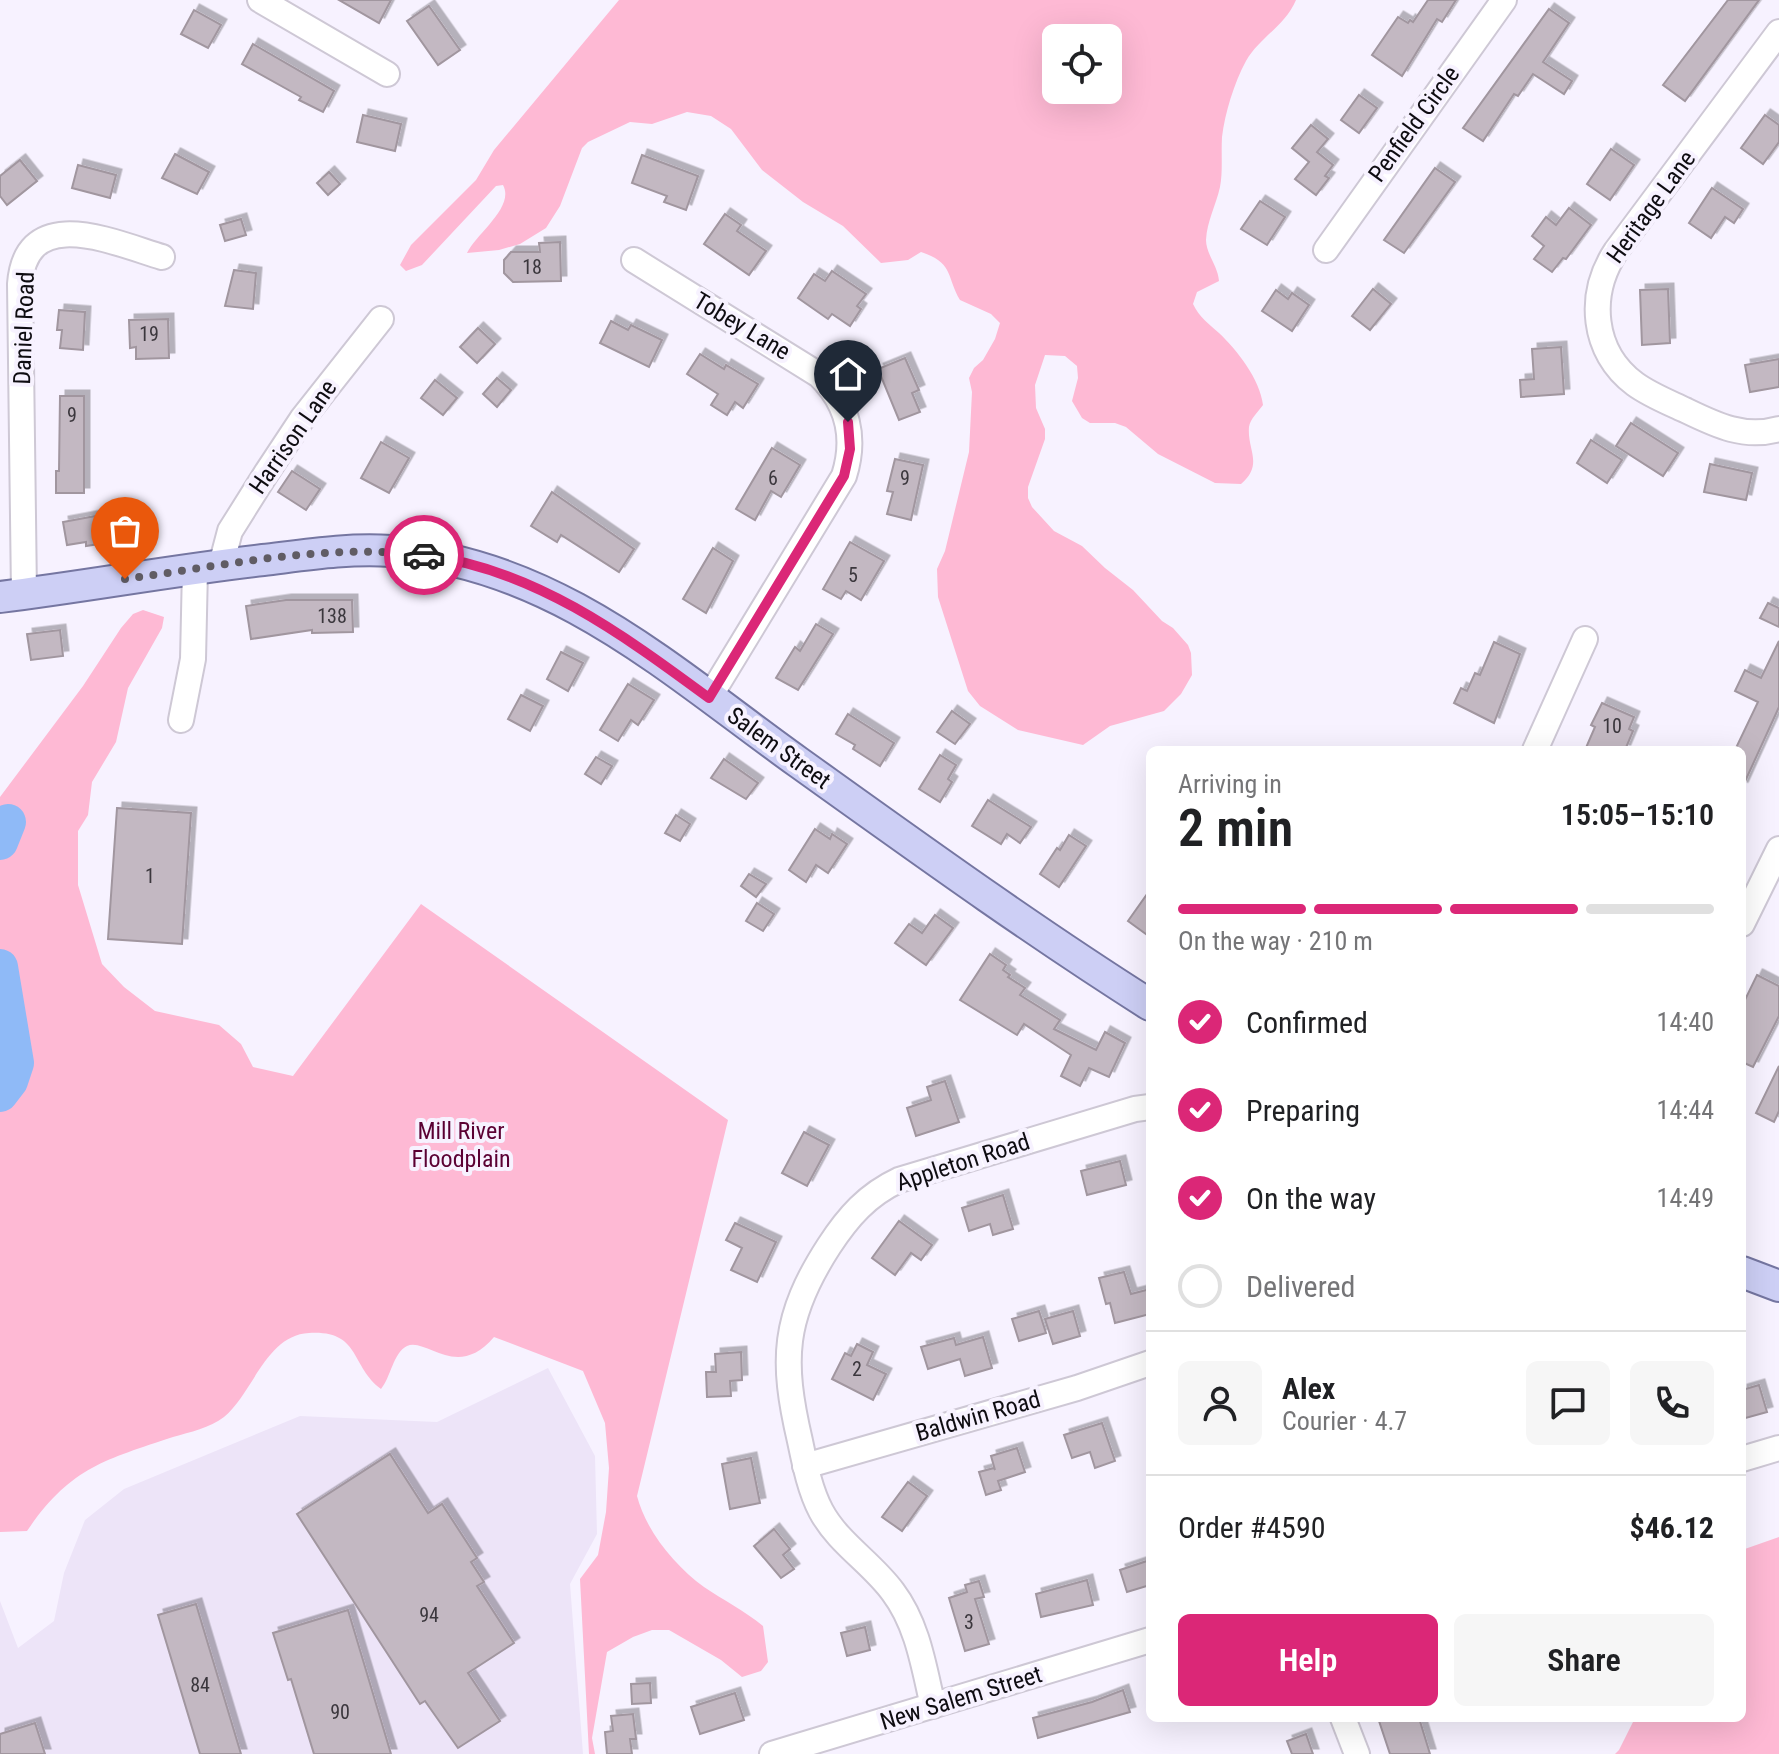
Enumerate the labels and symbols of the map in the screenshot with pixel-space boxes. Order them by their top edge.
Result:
street label: Penfield Circle [1363,61,1465,187]
street label: Heritage Lane [1601,145,1701,269]
house number: 18 [522,255,542,279]
street label: Daniel Road [8,271,40,385]
street label: Tobey Lane [689,286,795,366]
house number: 19 [139,322,159,346]
pin [814,340,882,422]
street label: Harrison Lane [244,375,342,499]
house number: 9 [67,403,77,427]
house number: 6 [768,466,778,490]
house number: 9 [900,466,910,490]
pin [91,497,159,579]
courier [384,515,464,595]
house number: 5 [848,563,858,587]
house number: 138 [317,604,347,628]
street label: Salem Street [722,701,836,795]
house number: 10 [1602,714,1622,738]
house number: 1 [145,864,155,888]
park label: Mill River Floodplain [411,1117,511,1173]
street label: Appleton Road [893,1127,1033,1197]
house number: 2 [852,1357,862,1381]
street label: Baldwin Road [912,1385,1044,1447]
house number: 94 [419,1603,439,1627]
house number: 3 [964,1610,974,1634]
street label: New Salem Street [877,1660,1045,1736]
house number: 84 [190,1673,210,1697]
house number: 90 [330,1700,350,1724]

